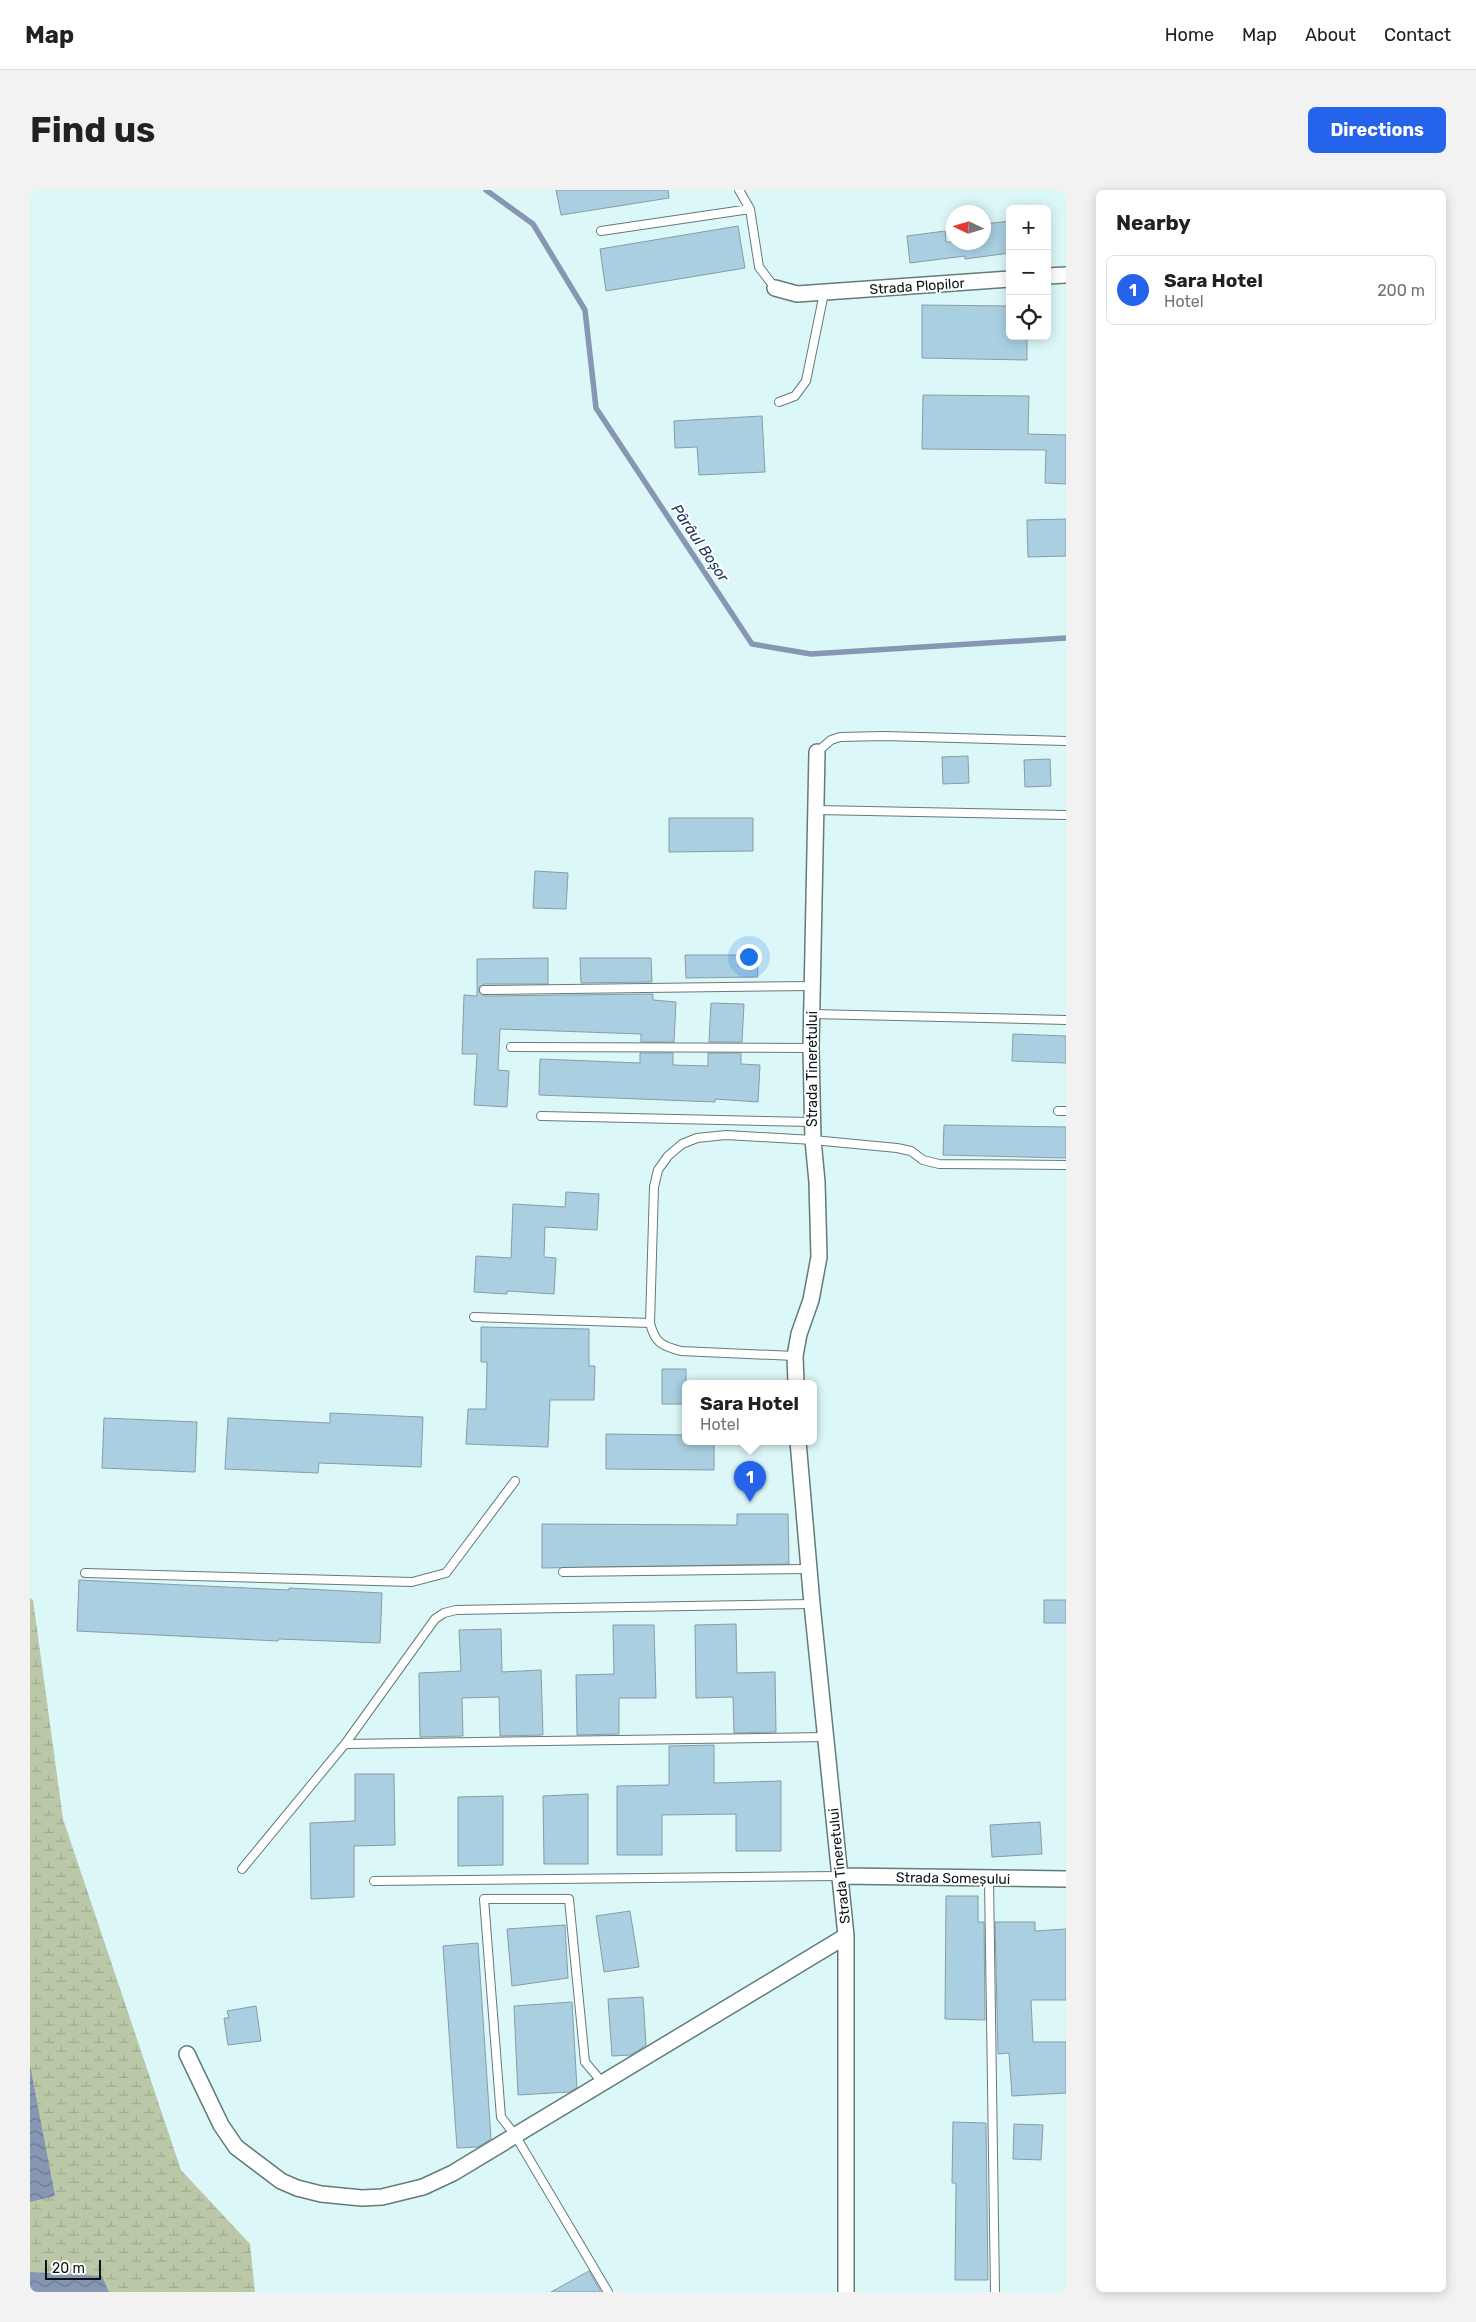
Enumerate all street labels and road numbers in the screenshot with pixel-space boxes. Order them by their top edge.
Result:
street label: Strada Plopilor [869,275,966,298]
street label: Strada Tineretului [804,1011,821,1127]
street label: Strada Tineretului [825,1807,854,1925]
street label: Strada Someșului [896,1869,1010,1888]

